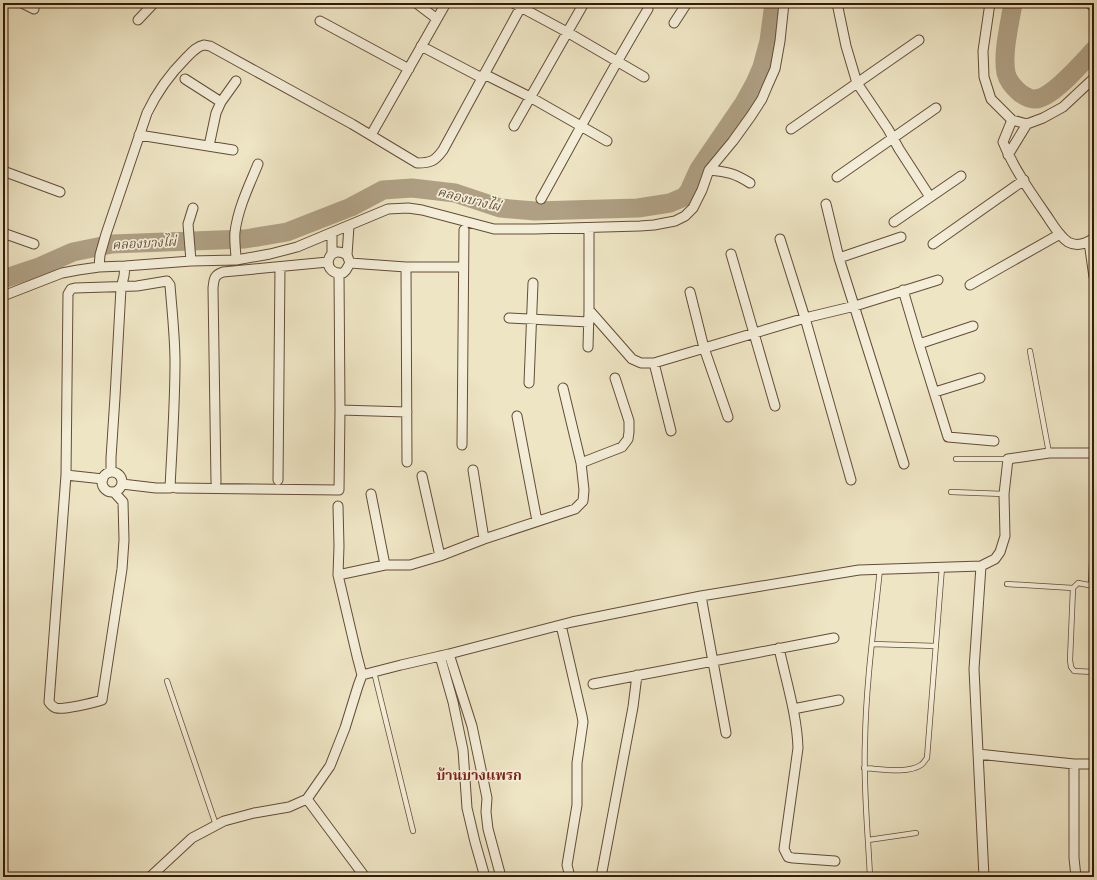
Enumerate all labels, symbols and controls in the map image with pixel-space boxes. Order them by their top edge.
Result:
water label: คลองบางไผ่ [436,182,504,215]
water label: คลองบางไผ่ [111,232,178,253]
district label: บ้านบางแพรก [436,766,522,785]

